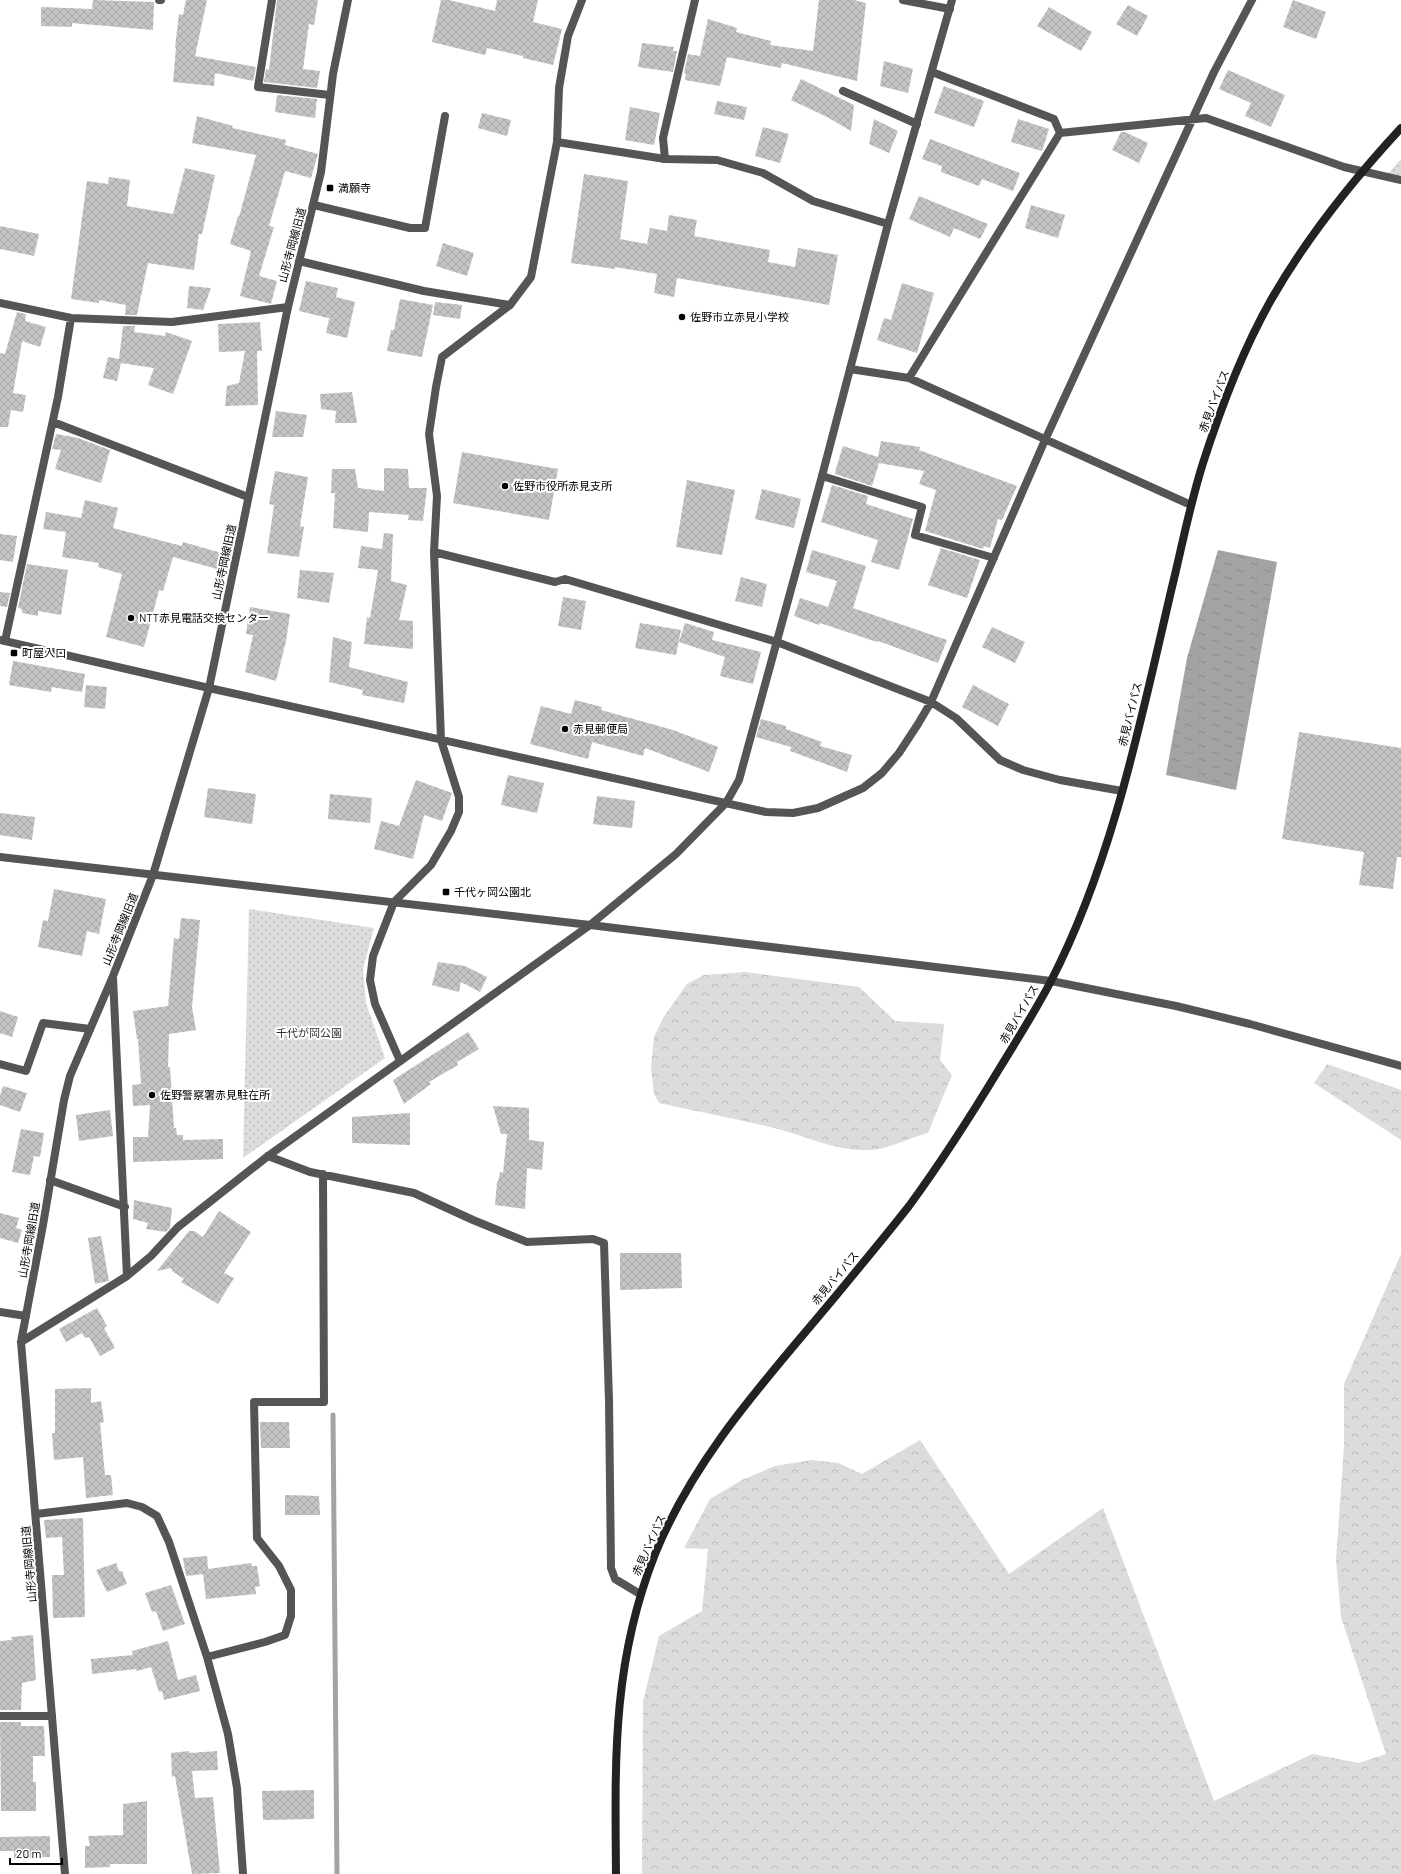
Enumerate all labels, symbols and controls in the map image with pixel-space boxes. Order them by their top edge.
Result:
place label: 満願寺 [338,181,371,194]
marker: 満願寺 [325,183,335,193]
street label: 山形寺岡線旧道 [275,206,308,284]
place label: 佐野市立赤見小学校 [690,310,789,323]
marker: 佐野市立赤見小学校 [677,312,687,322]
street label: 赤見バイパス [1196,368,1231,434]
place label: 佐野市役所赤見支所 [513,479,613,492]
marker: 佐野市役所赤見支所 [500,481,510,491]
street label: 山形寺岡線旧道 [209,523,238,601]
place label: NTT赤見電話交換センター [139,611,269,624]
marker: NTT赤見電話交換センター [126,613,136,623]
place label: 町屋入口 [22,646,66,659]
marker: 町屋入口 [9,648,19,658]
street label: 赤見バイパス [1115,680,1144,747]
place label: 赤見郵便局 [573,722,628,735]
marker: 赤見郵便局 [560,724,570,734]
place label: 千代ヶ岡公園北 [454,885,531,898]
marker: 千代ヶ岡公園北 [441,887,451,897]
street label: 山形寺岡線旧道 [99,891,140,967]
street label: 赤見バイパス [996,982,1041,1045]
park label: 千代が岡公園 [276,1026,342,1039]
place label: 佐野警察署赤見駐在所 [160,1088,271,1101]
marker: 佐野警察署赤見駐在所 [147,1090,157,1100]
street label: 山形寺岡線旧道 [15,1201,42,1279]
street label: 赤見バイパス [808,1248,861,1307]
street label: 赤見バイパス [629,1512,668,1577]
street label: 山形寺岡線旧道 [19,1525,38,1603]
scale bar [10,1840,62,1866]
text: 20 m [16,1846,42,1860]

